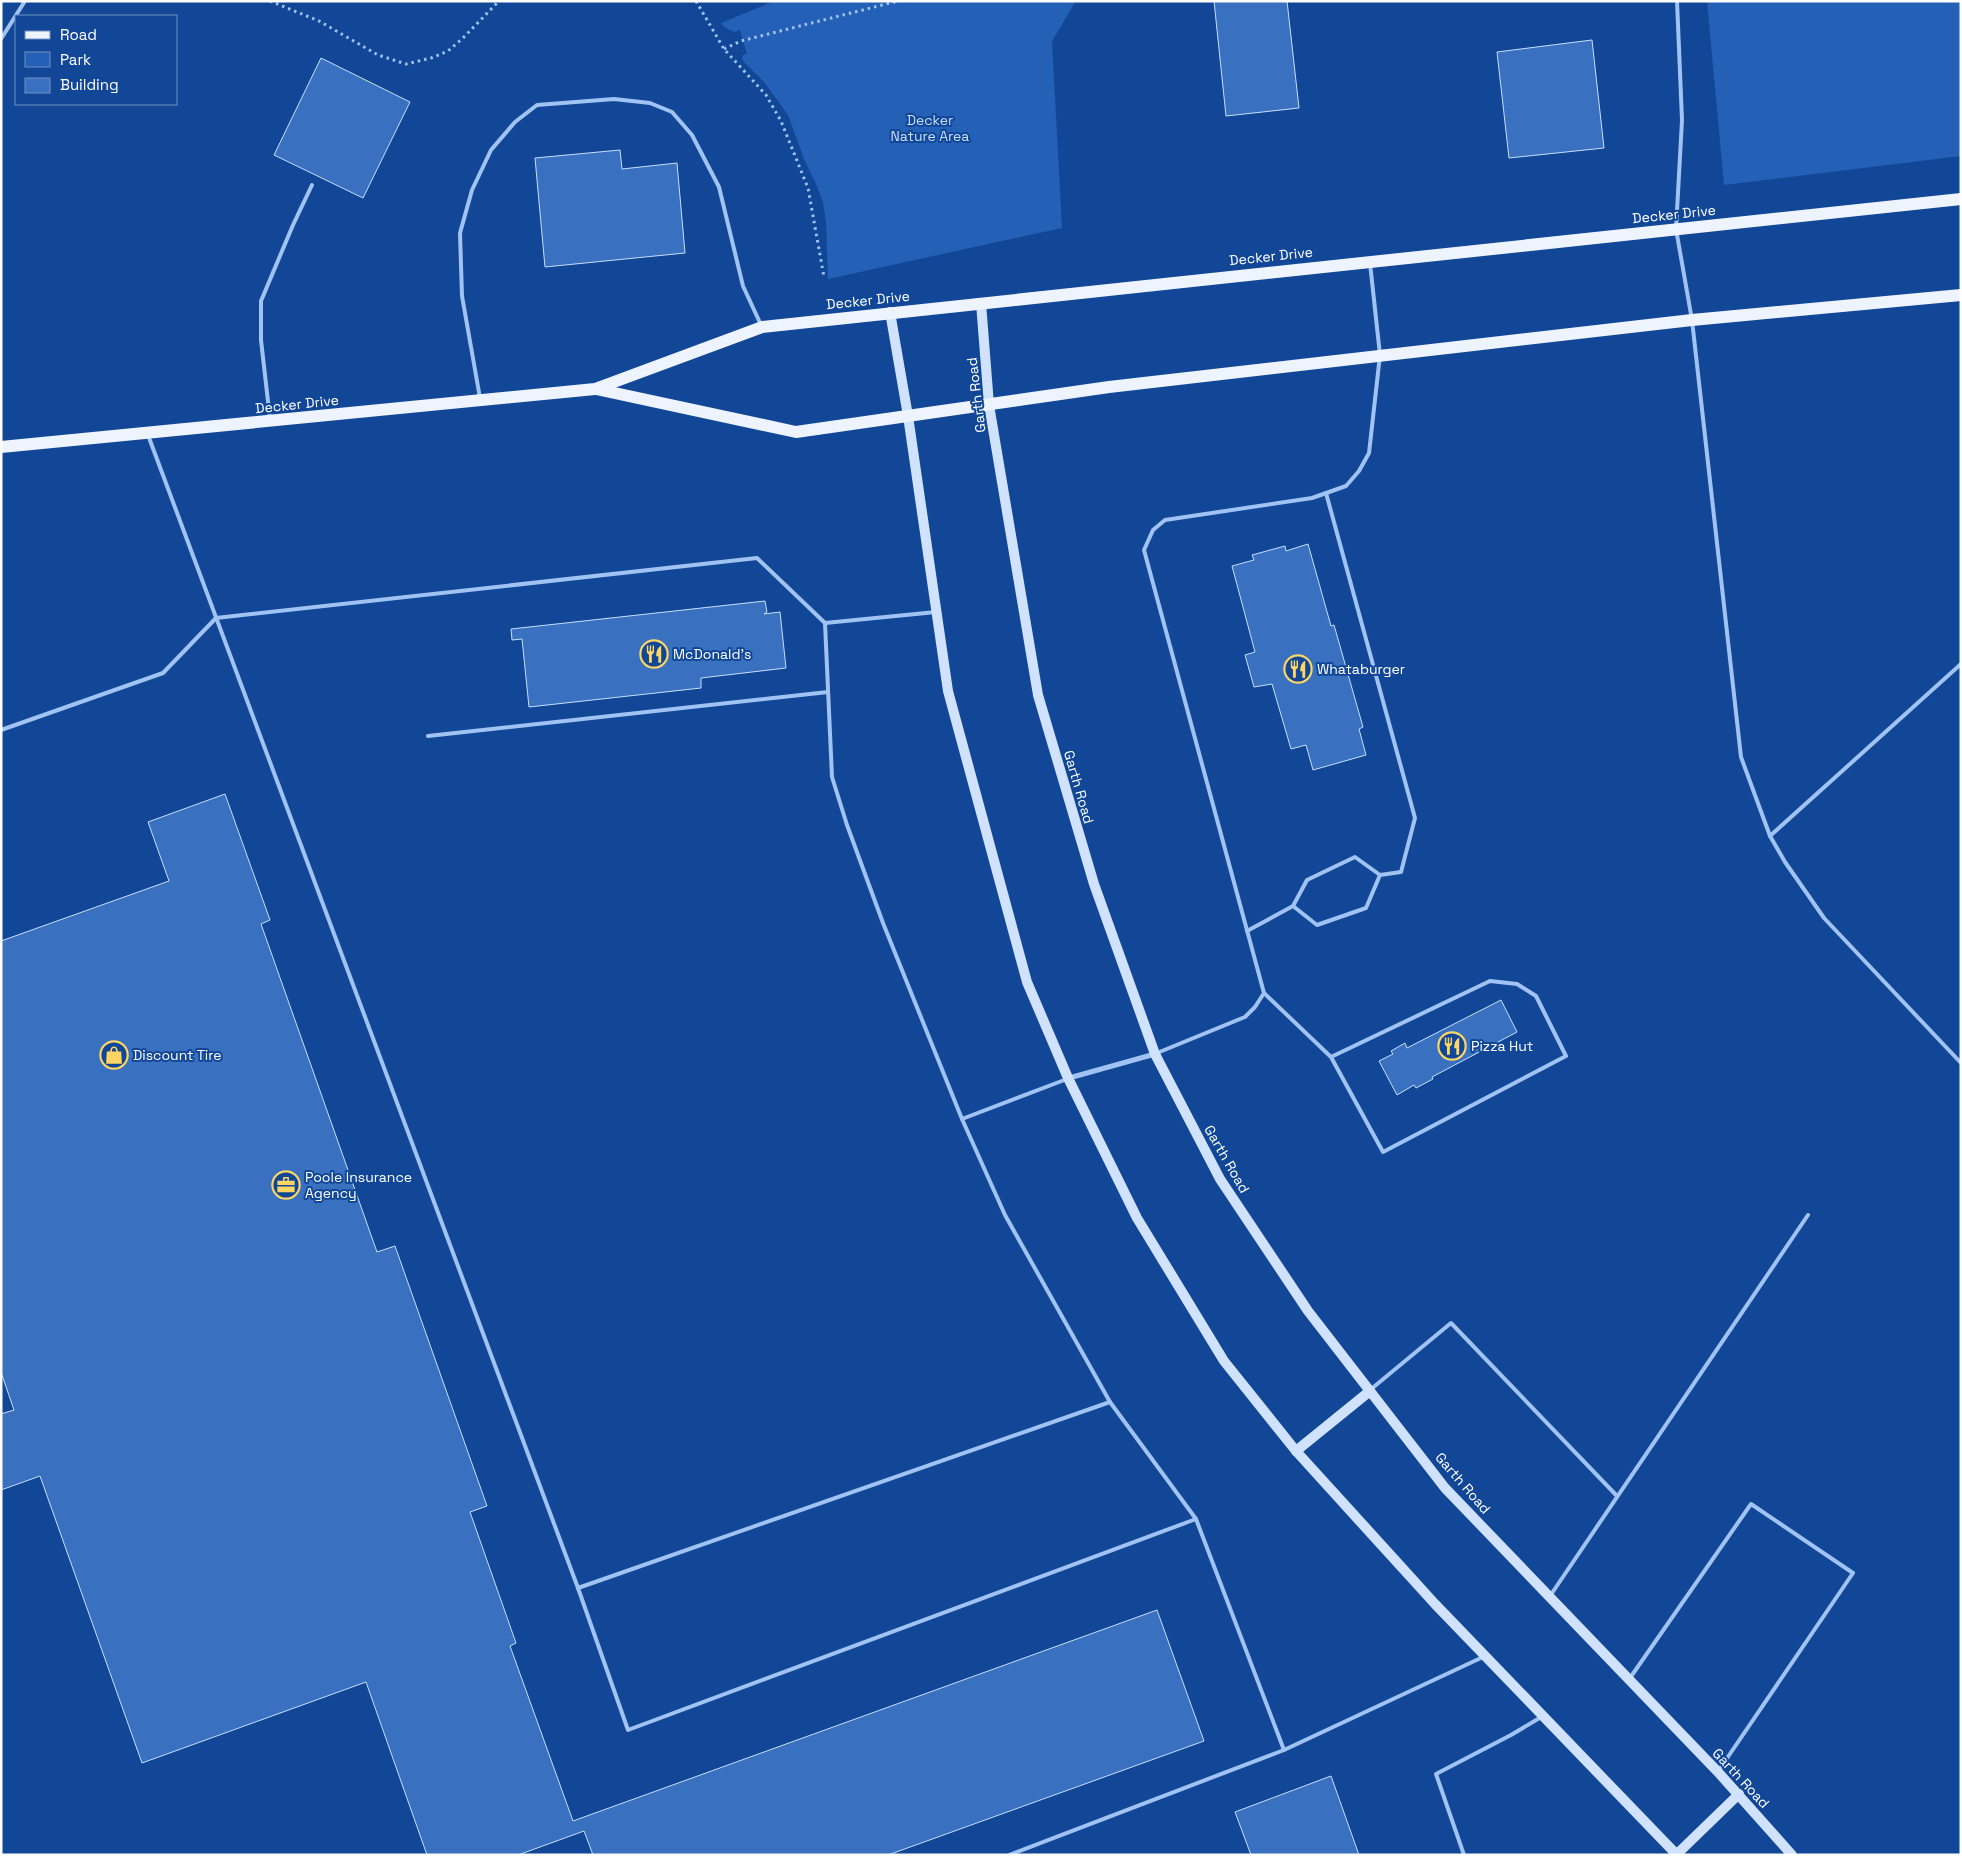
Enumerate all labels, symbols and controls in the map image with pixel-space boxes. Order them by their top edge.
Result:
legend [15,15,178,105]
text: Road [60,25,97,44]
text: Park [60,50,91,69]
text: Building [60,75,119,94]
park label: Decker Nature Area [891,111,969,145]
street label: Decker Drive [1631,201,1717,227]
street label: Decker Drive [1228,243,1314,269]
street label: Decker Drive [825,287,911,313]
street label: Garth Road [962,356,990,434]
street label: Decker Drive [254,391,340,417]
restaurant icon: McDonald's [639,639,669,669]
place label: McDonald's [673,645,751,663]
restaurant icon: Whataburger [1283,654,1313,684]
place label: Whataburger [1317,660,1405,678]
street label: Garth Road [1060,748,1098,826]
restaurant icon: Pizza Hut [1437,1031,1467,1061]
place label: Pizza Hut [1471,1037,1533,1055]
shop icon: Discount Tire [99,1040,129,1070]
place label: Discount Tire [133,1046,222,1064]
street label: Garth Road [1200,1122,1254,1196]
place label: Poole Insurance Agency [305,1168,412,1202]
office icon: Poole Insurance Agency [271,1170,301,1200]
street label: Garth Road [1431,1449,1495,1517]
street label: Garth Road [1709,1744,1773,1812]

